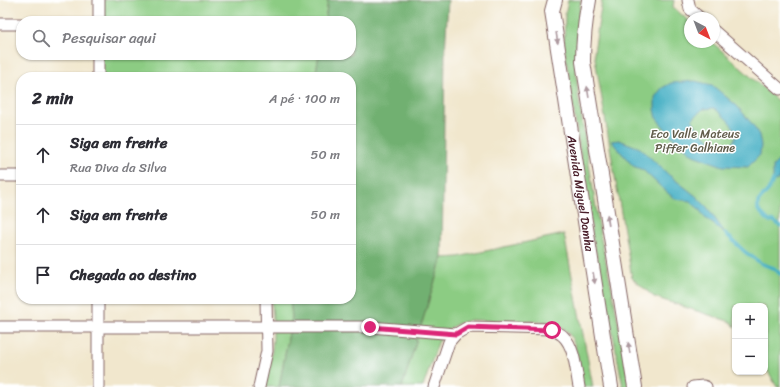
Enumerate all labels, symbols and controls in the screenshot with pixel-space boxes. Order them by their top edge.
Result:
north arrow [684,12,720,48]
search box [16,16,356,60]
text: Pesquisar aqui [62,25,156,51]
icon: search [30,27,52,49]
one-way arrow [554,32,560,45]
text: 2 min [32,83,73,113]
one-way arrow [585,86,591,98]
text: A pé · 100 m [269,87,340,110]
park label: Eco Valle Mateus Piffer Galhiane [650,123,740,159]
text: Siga em frente [70,130,167,156]
street label: Avenida Miguel Damha [560,133,601,254]
text: 50 m [310,143,340,166]
icon: ahead [32,144,54,166]
text: Rua Diva da Silva [70,156,167,179]
text: Siga em frente [70,202,167,228]
text: 50 m [310,203,340,226]
icon: ahead [32,204,54,226]
one-way arrow [605,214,611,226]
text: Chegada ao destino [70,262,196,288]
icon: arrive [32,264,54,286]
one-way arrow [591,271,597,284]
map controls [732,303,768,375]
button: + [732,303,768,339]
route end [361,318,379,336]
route start [543,321,561,339]
button: − [732,339,768,375]
one-way arrow [625,342,631,355]

